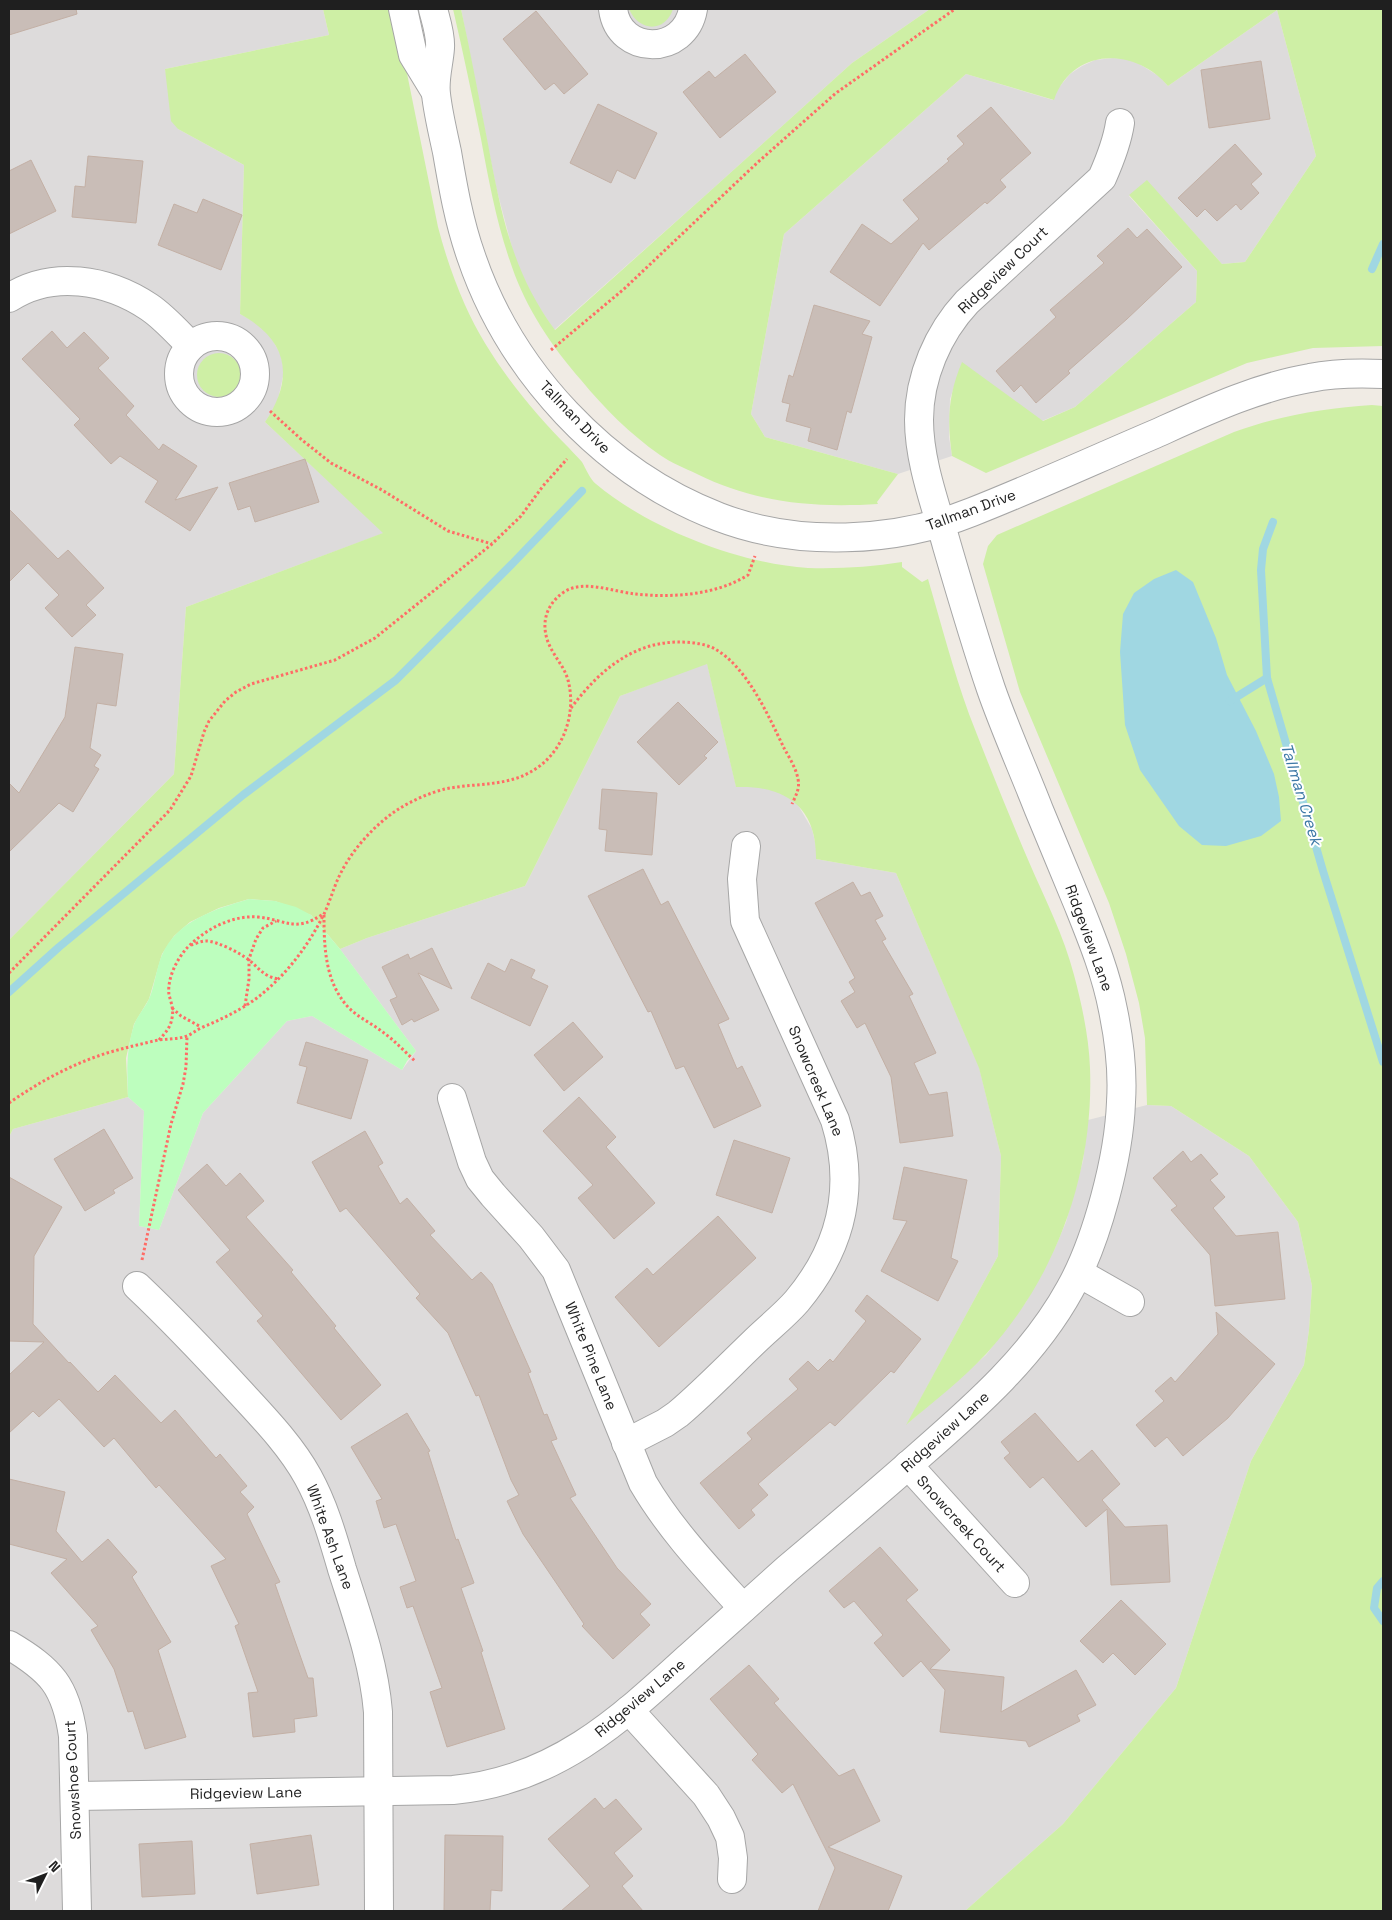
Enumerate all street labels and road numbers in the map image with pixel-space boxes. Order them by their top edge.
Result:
street label: Ridgeview Court [954,222,1052,317]
street label: Tallman Drive [536,376,615,457]
street label: Tallman Drive [923,484,1018,535]
street label: Ridgeview Lane [1061,882,1118,994]
street label: Snowcreek Lane [785,1023,848,1139]
street label: White Pine Lane [561,1299,622,1413]
street label: Ridgeview Lane [897,1387,993,1476]
street label: Snowcreek Court [913,1471,1010,1576]
street label: White Ash Lane [303,1482,358,1592]
street label: Ridgeview Lane [591,1654,689,1741]
street label: Snowshoe Court [60,1720,85,1840]
street label: Ridgeview Lane [190,1782,302,1803]

